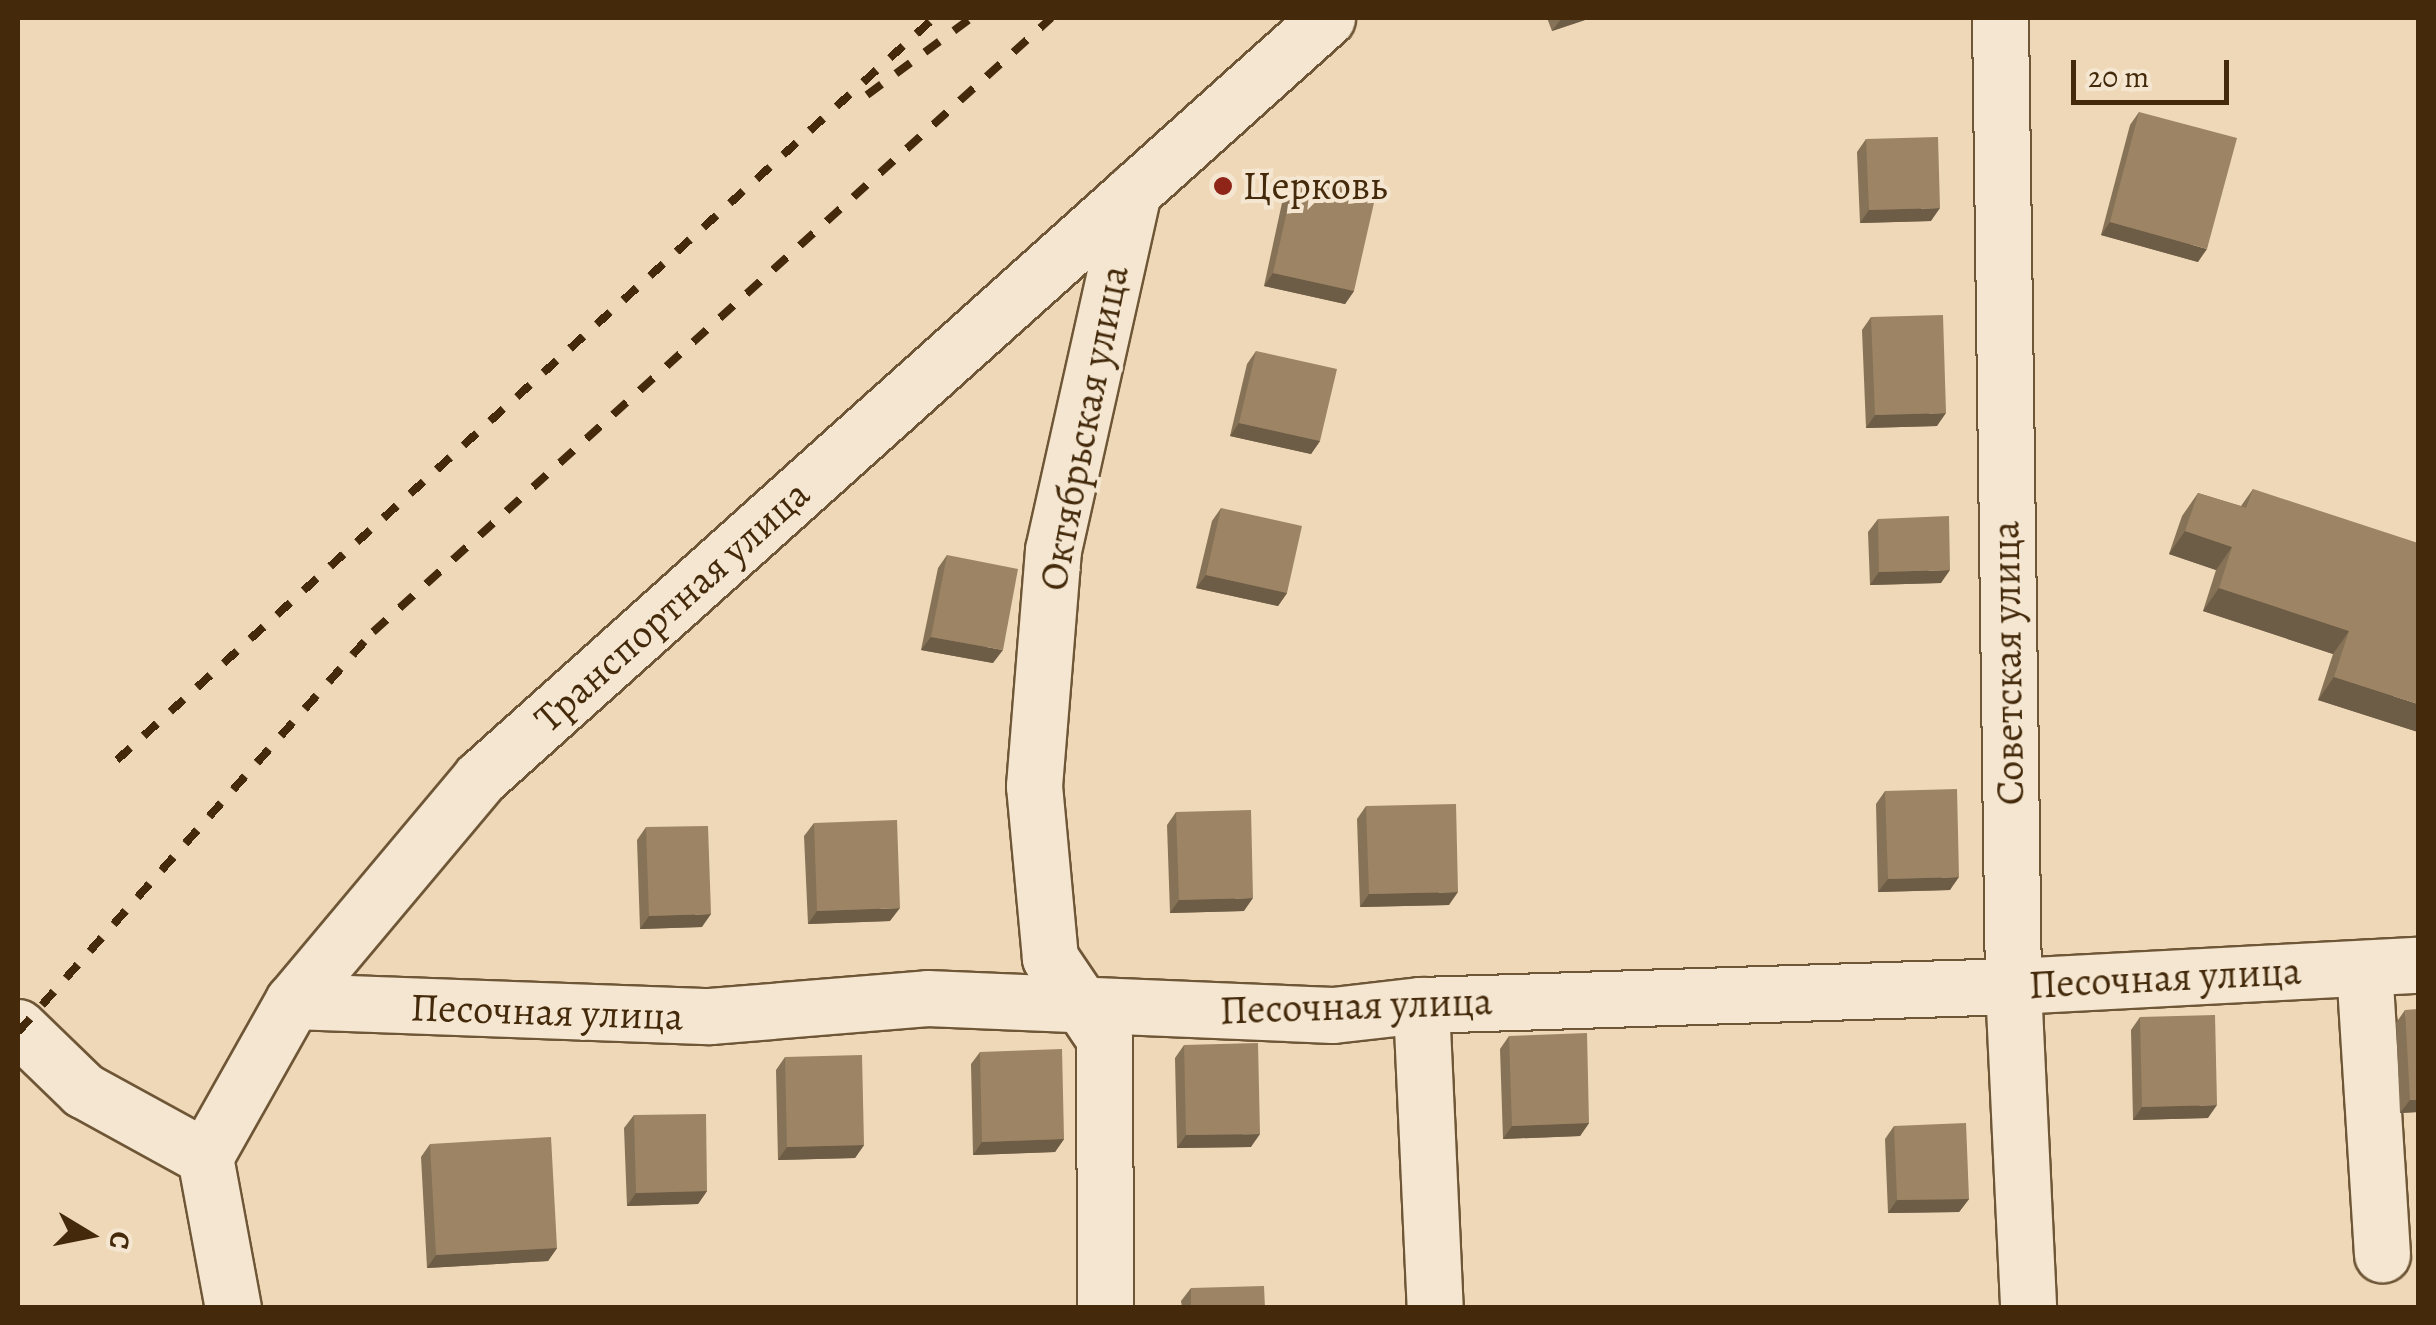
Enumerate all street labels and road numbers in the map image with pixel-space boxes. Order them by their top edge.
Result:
street label: Октябрьская улица [1029,261,1139,595]
street label: Транспортная улица [525,470,819,742]
street label: Советская улица [1982,520,2034,806]
street label: Песочная улица [2027,947,2303,1009]
street label: Песочная улица [1219,977,1493,1035]
street label: Песочная улица [410,983,684,1041]

